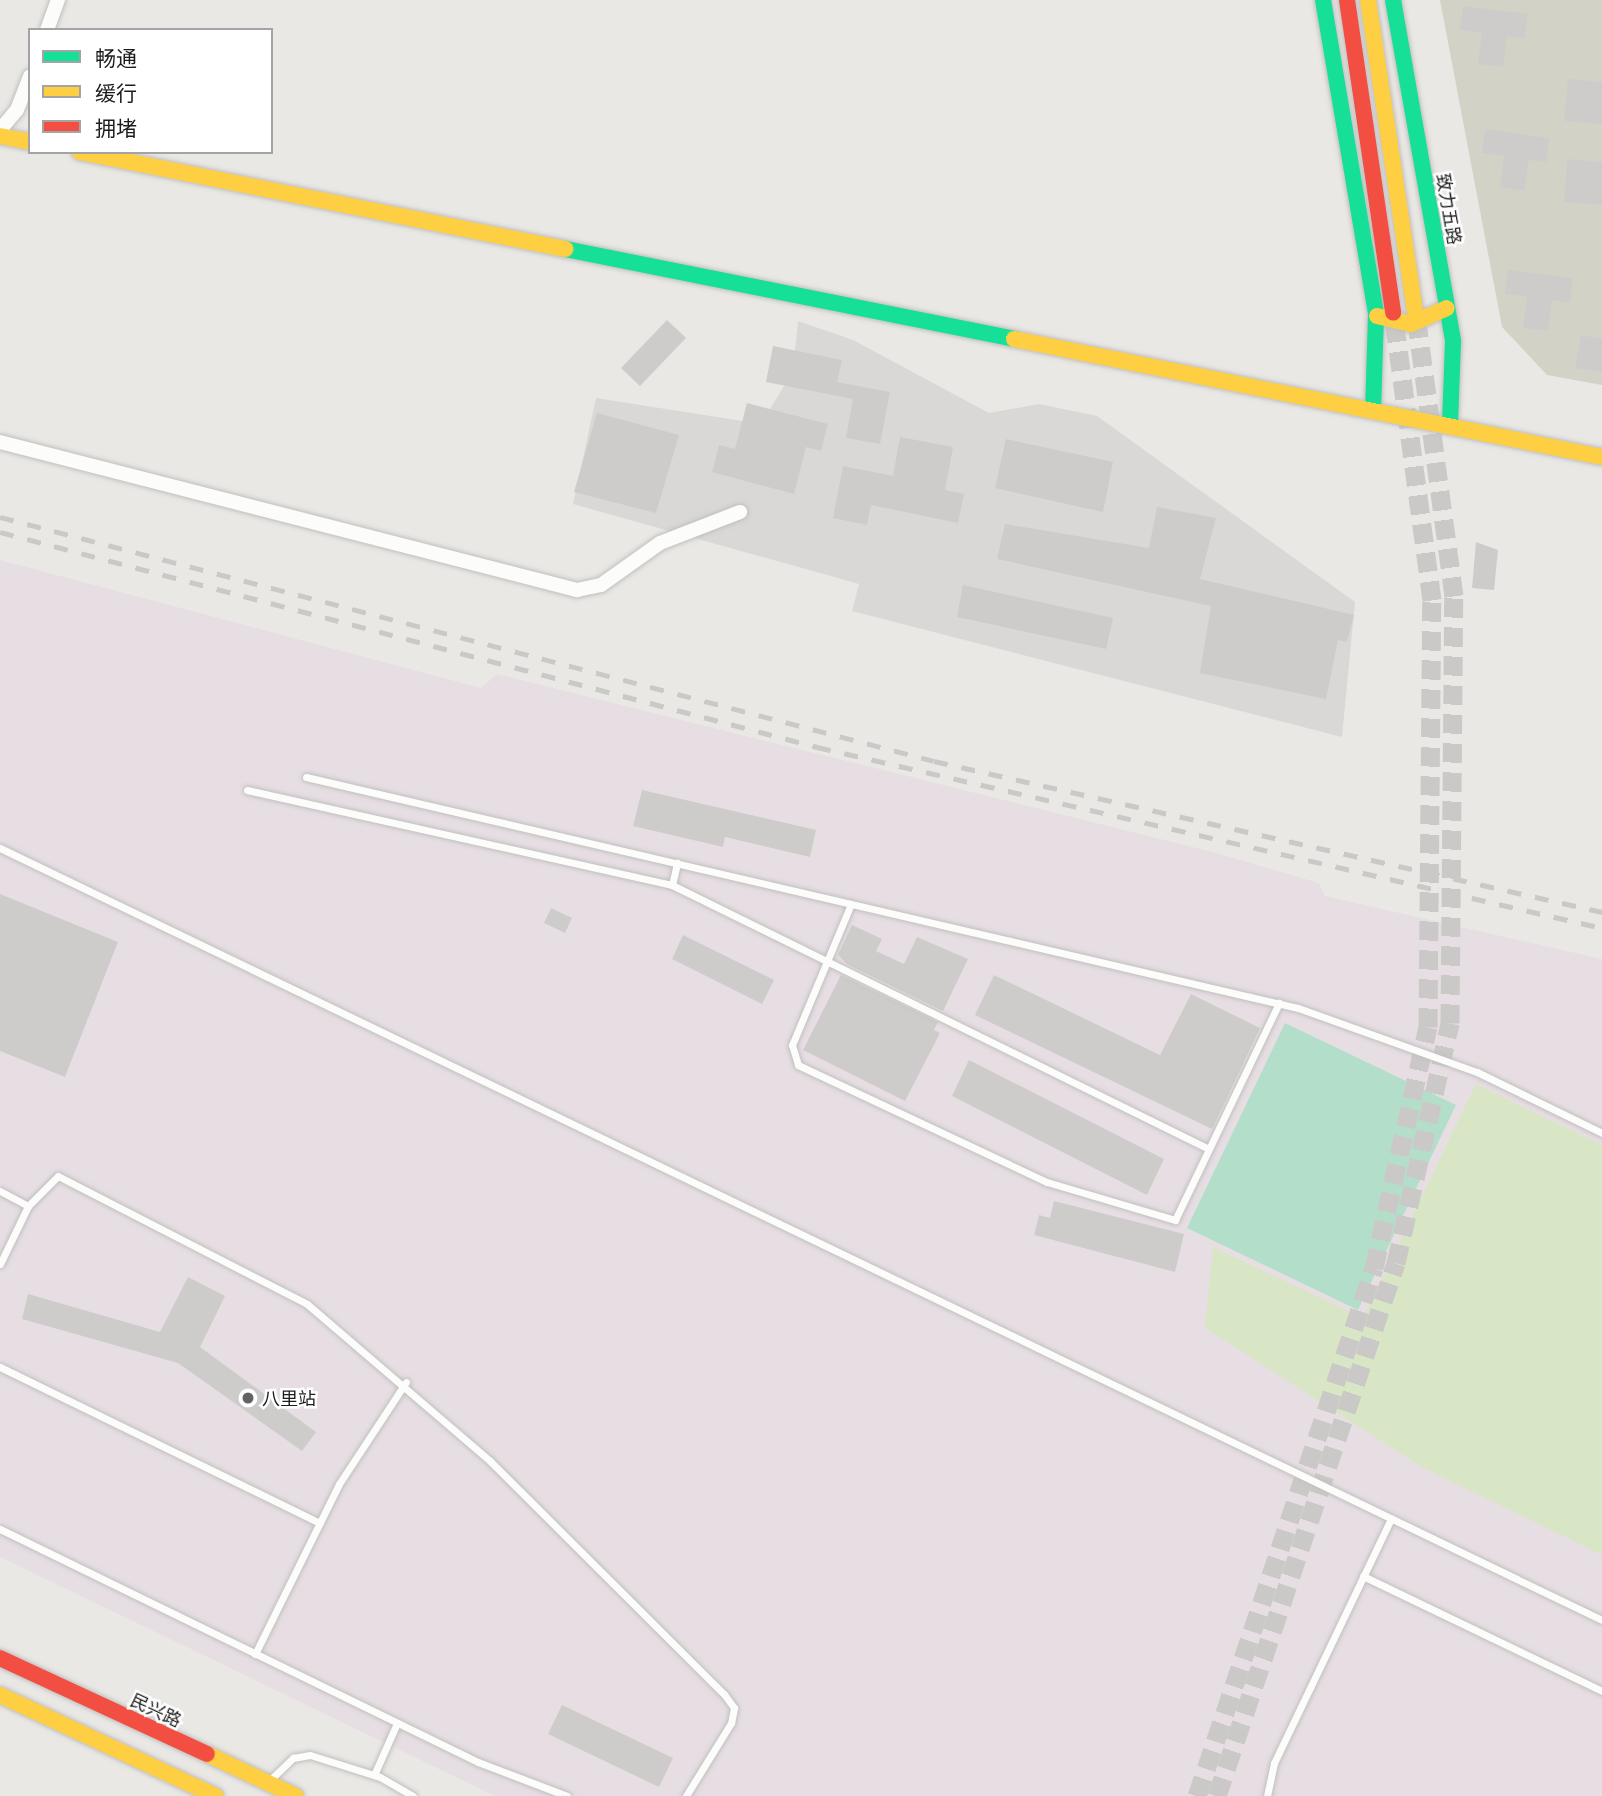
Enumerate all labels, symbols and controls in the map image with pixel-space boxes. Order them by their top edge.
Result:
legend [28,28,273,154]
text: 畅通 [95,45,137,70]
text: 缓行 [95,80,137,105]
text: 拥堵 [95,115,137,140]
street label: 致力五路 [1432,172,1466,246]
place label: 八里站 [262,1387,316,1409]
marker: 八里站 [240,1390,256,1406]
street label: 民兴路 [127,1689,185,1731]

